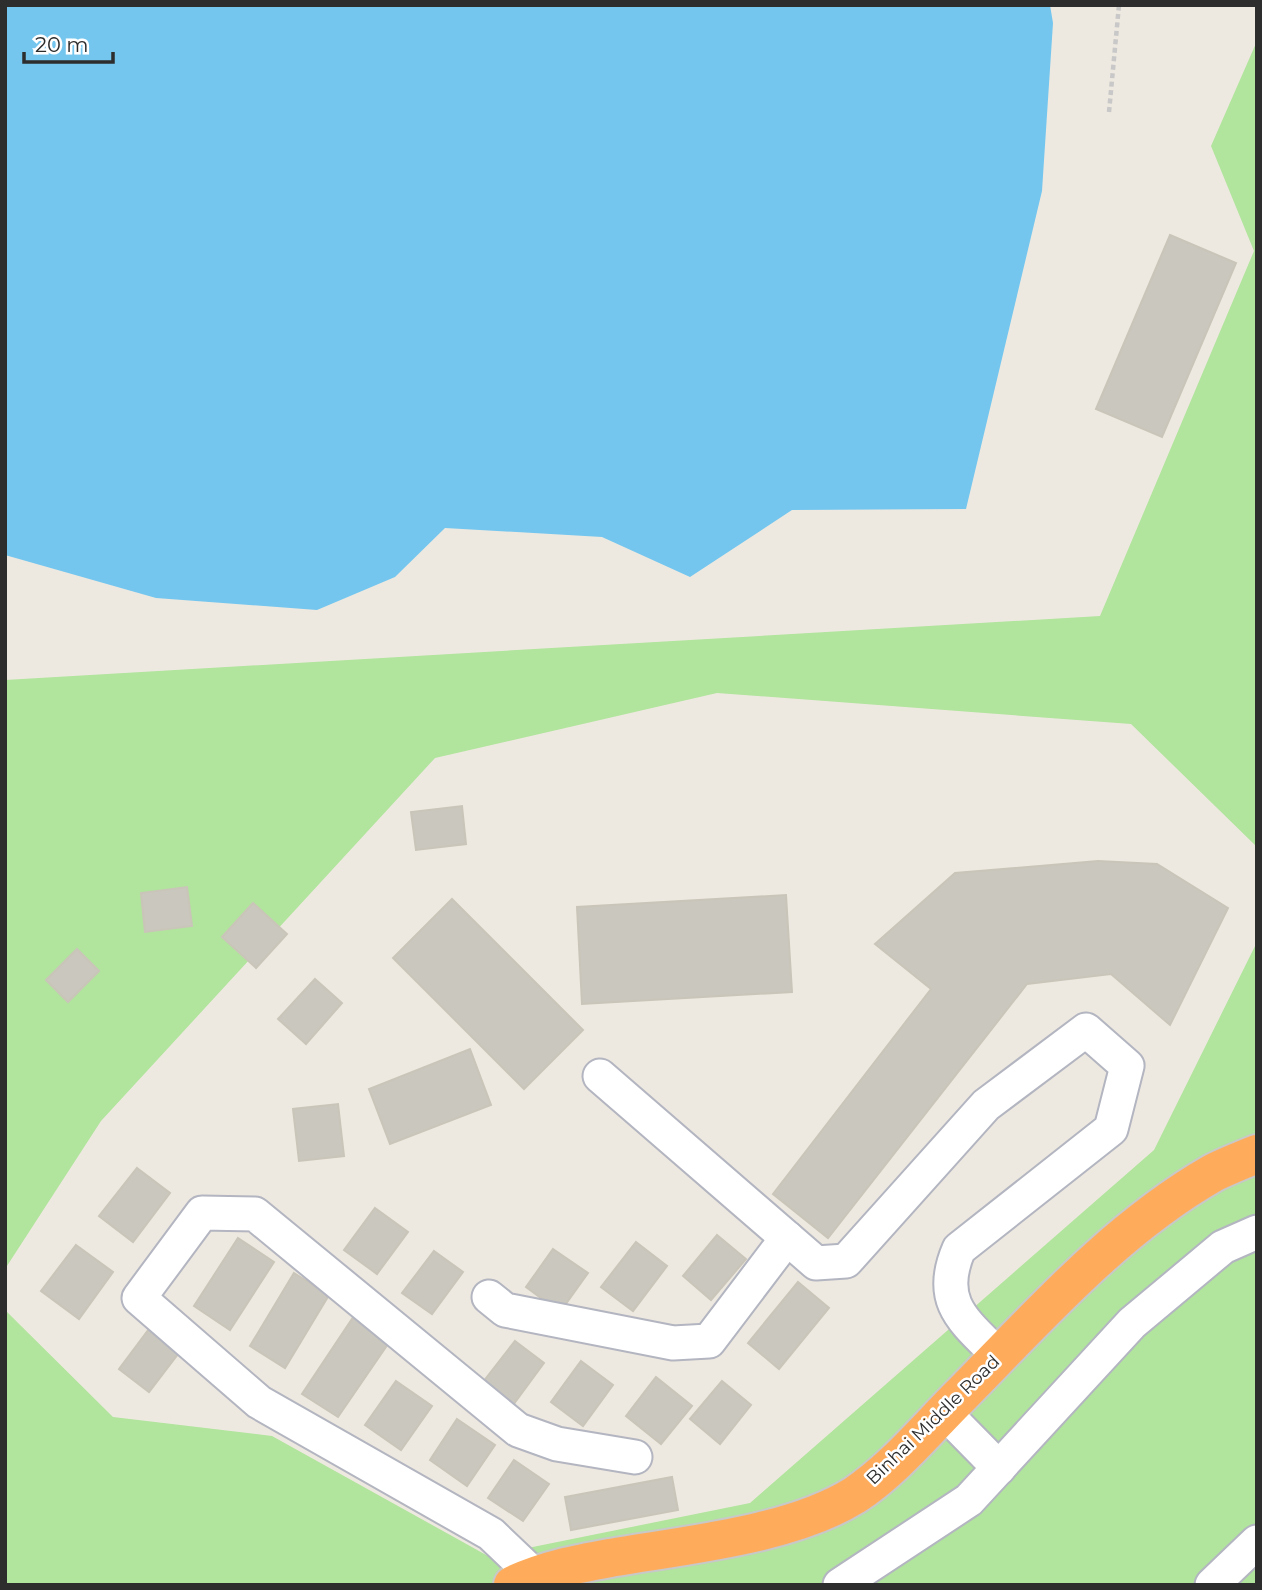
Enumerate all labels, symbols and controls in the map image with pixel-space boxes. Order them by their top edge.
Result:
scale bar [24,21,114,65]
text: 20 m [35,32,89,57]
street label: Binhai Middle Road [862,1351,1004,1489]

